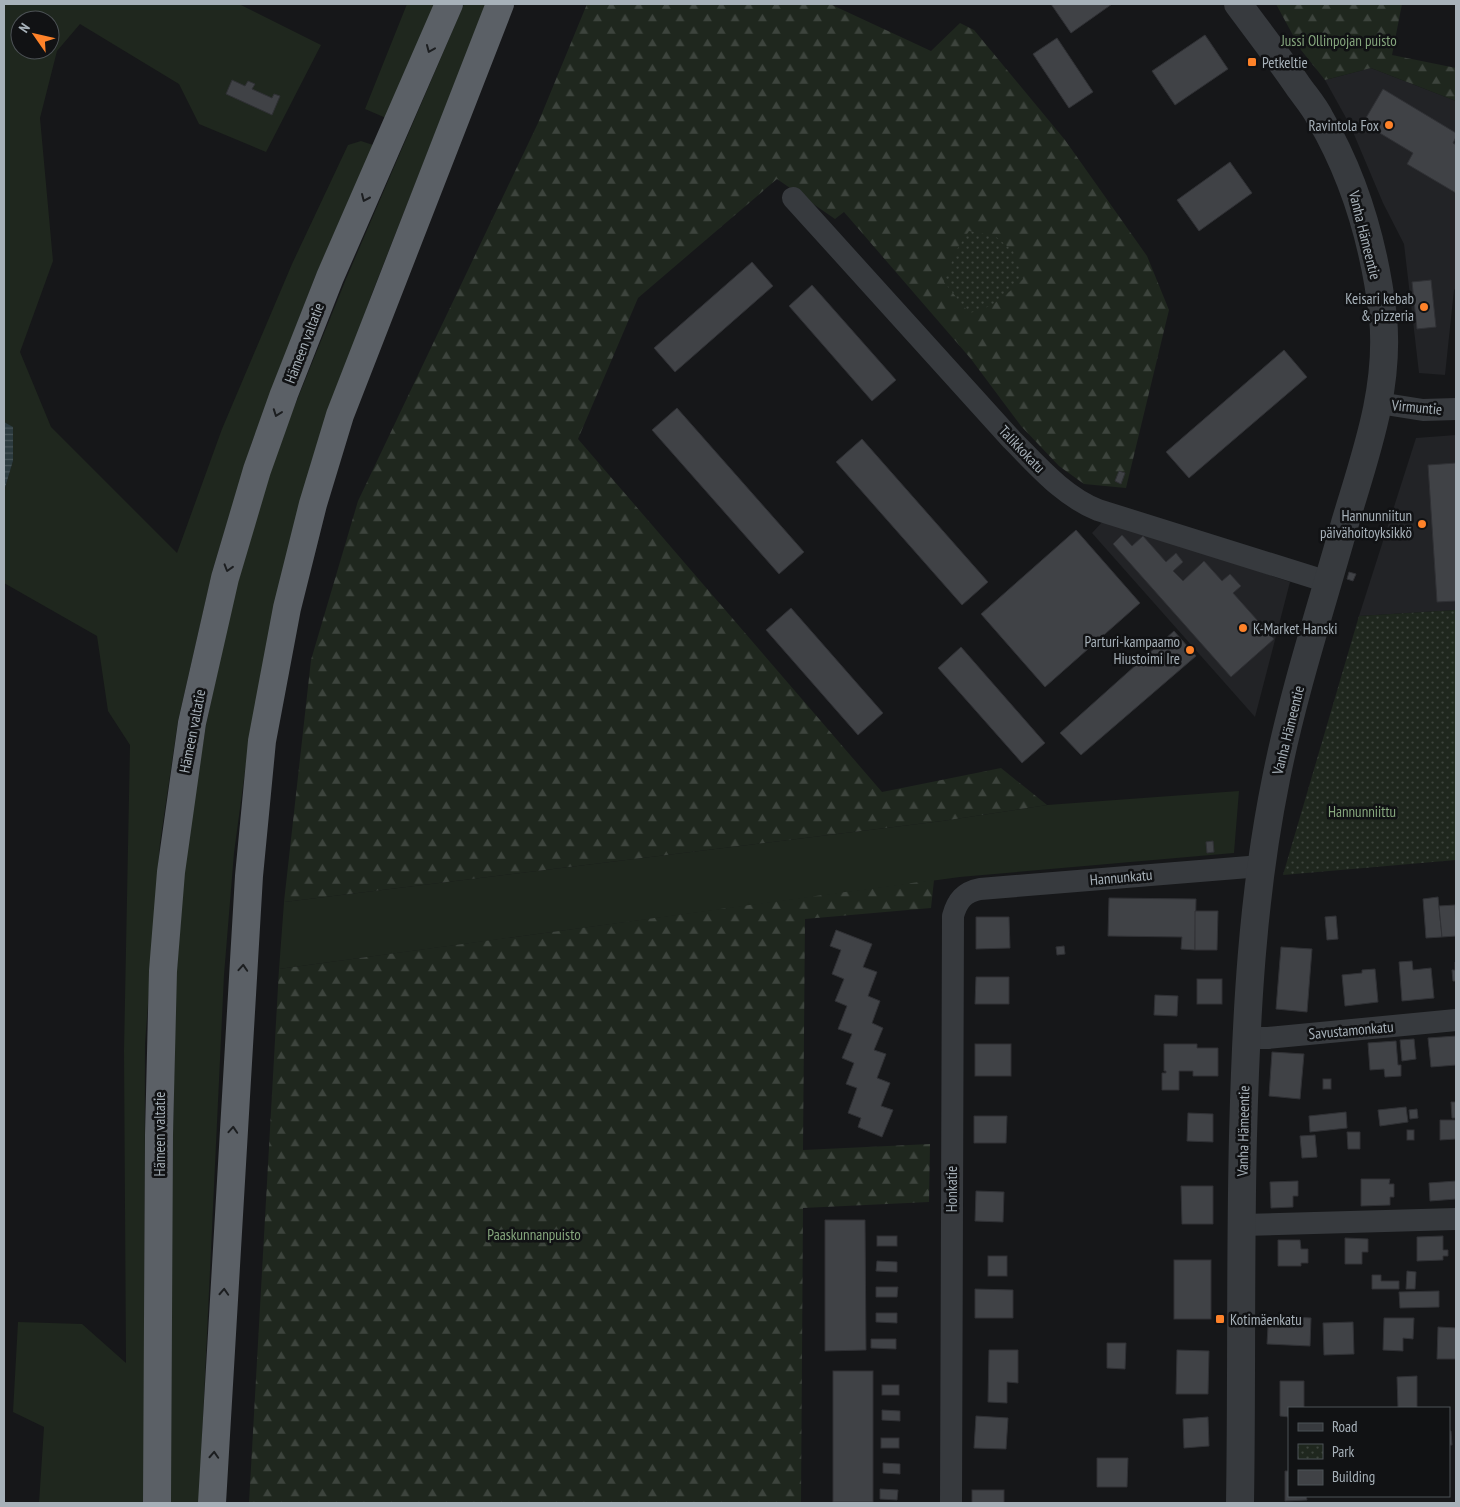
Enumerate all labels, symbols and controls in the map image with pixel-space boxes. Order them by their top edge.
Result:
north arrow [10,10,60,60]
text: N [15,20,34,36]
park label: Jussi Ollinpojan puisto [1280,31,1397,50]
one-way arrow [425,44,436,53]
place label: Petkeltie [1262,53,1308,72]
marker: Petkeltie [1246,56,1258,68]
place label: Ravintola Fox [1308,116,1379,135]
marker: Ravintola Fox [1383,119,1395,131]
street label: Vanha Hämeentie [1345,188,1385,281]
one-way arrow [360,193,371,202]
place label: Keisari kebab & pizzeria [1345,289,1414,325]
street label: Hämeen valtatie [280,300,328,386]
marker: Keisari kebab & pizzeria [1418,301,1430,313]
street label: Virmuntie [1390,395,1443,419]
one-way arrow [273,408,283,417]
street label: Talikkokatu [995,421,1049,477]
place label: Hannunniitun päivähoitoyksikkö [1320,506,1412,542]
marker: Hannunniitun päivähoitoyksikkö [1416,518,1428,530]
one-way arrow [223,563,233,571]
place label: K-Market Hanski [1253,619,1337,638]
marker: K-Market Hanski [1237,622,1249,634]
place label: Parturi-kampaamo Hiustoimi Ire [1084,632,1180,668]
marker: Parturi-kampaamo Hiustoimi Ire [1184,644,1196,656]
street label: Vanha Hämeentie [1268,684,1308,777]
street label: Hämeen valtatie [175,688,209,774]
park label: Hannunniittu [1328,802,1396,821]
street label: Hannunkatu [1089,865,1153,889]
one-way arrow [238,964,249,972]
street label: Savustamonkatu [1308,1017,1394,1043]
street label: Vanha Hämeentie [1233,1085,1253,1178]
street label: Hämeen valtatie [150,1092,169,1176]
one-way arrow [228,1126,239,1134]
street label: Honkatie [942,1166,961,1212]
park label: Paaskunnanpuisto [487,1225,581,1244]
one-way arrow [218,1288,229,1296]
place label: Kotimäenkatu [1230,1310,1302,1329]
marker: Kotimäenkatu [1214,1313,1226,1325]
legend [1288,1407,1450,1497]
text: Road [1332,1417,1358,1436]
text: Park [1332,1442,1354,1461]
one-way arrow [209,1450,220,1458]
text: Building [1332,1467,1375,1486]

